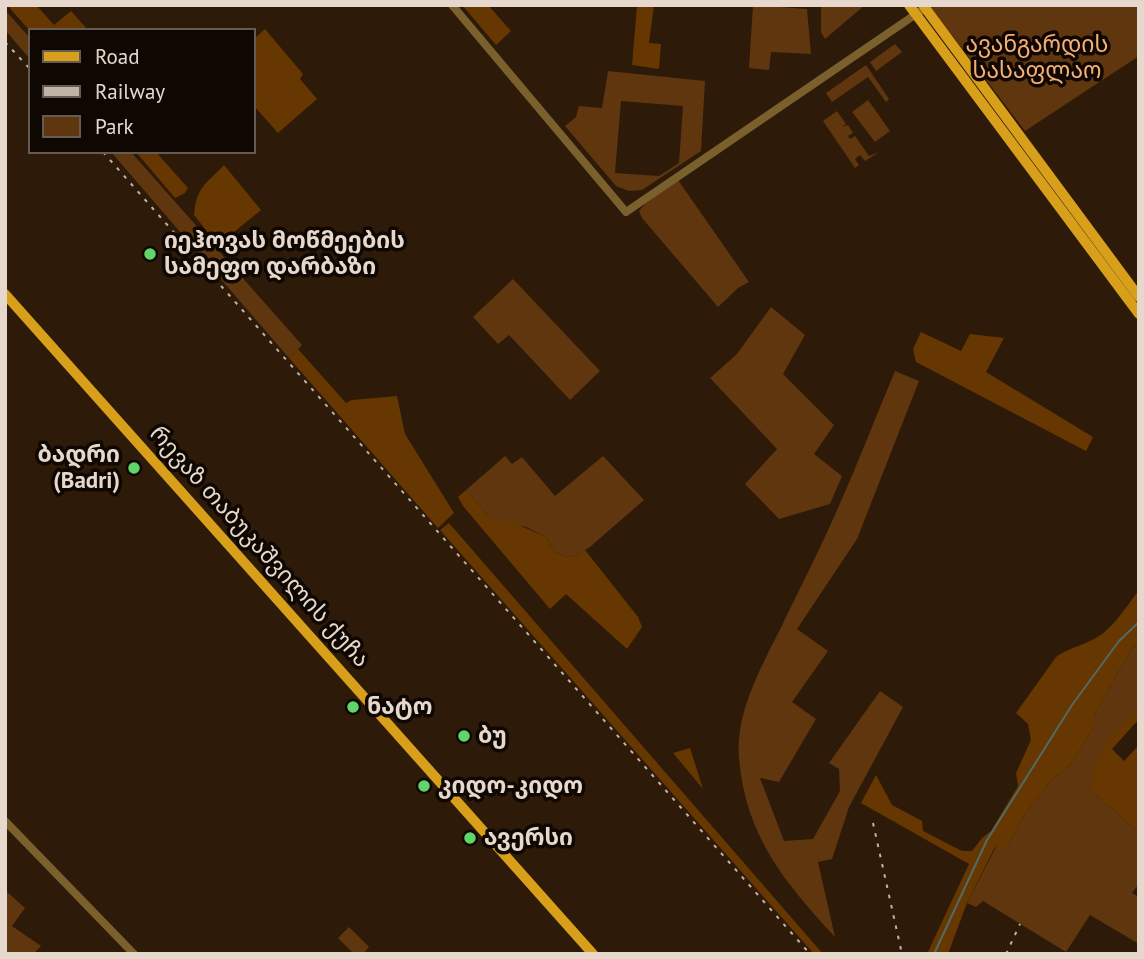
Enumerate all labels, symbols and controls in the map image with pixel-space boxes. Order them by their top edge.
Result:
legend [28,28,256,154]
park label: ავანგარდის სასაფლაო [966,31,1108,85]
text: Road [95,43,139,70]
text: Railway [95,78,165,105]
text: Park [95,113,134,140]
place label: იეჰოვას მოწმეების სამეფო დარბაზი [164,227,405,281]
marker: იეჰოვას მოწმეების სამეფო დარბაზი [142,246,158,262]
street label: რევაზ თაბუკაშვილის ქუჩა [143,421,375,673]
place label: ბადრი (Badri) [37,441,120,495]
marker: ბადრი (Badri) [126,460,142,476]
place label: ნატო [367,693,432,721]
marker: ნატო [345,699,361,715]
place label: ბუ [478,722,507,750]
marker: ბუ [456,728,472,744]
place label: კიდო-კიდო [438,772,583,800]
marker: კიდო-კიდო [416,778,432,794]
place label: ავერსი [484,824,573,852]
marker: ავერსი [462,830,478,846]

